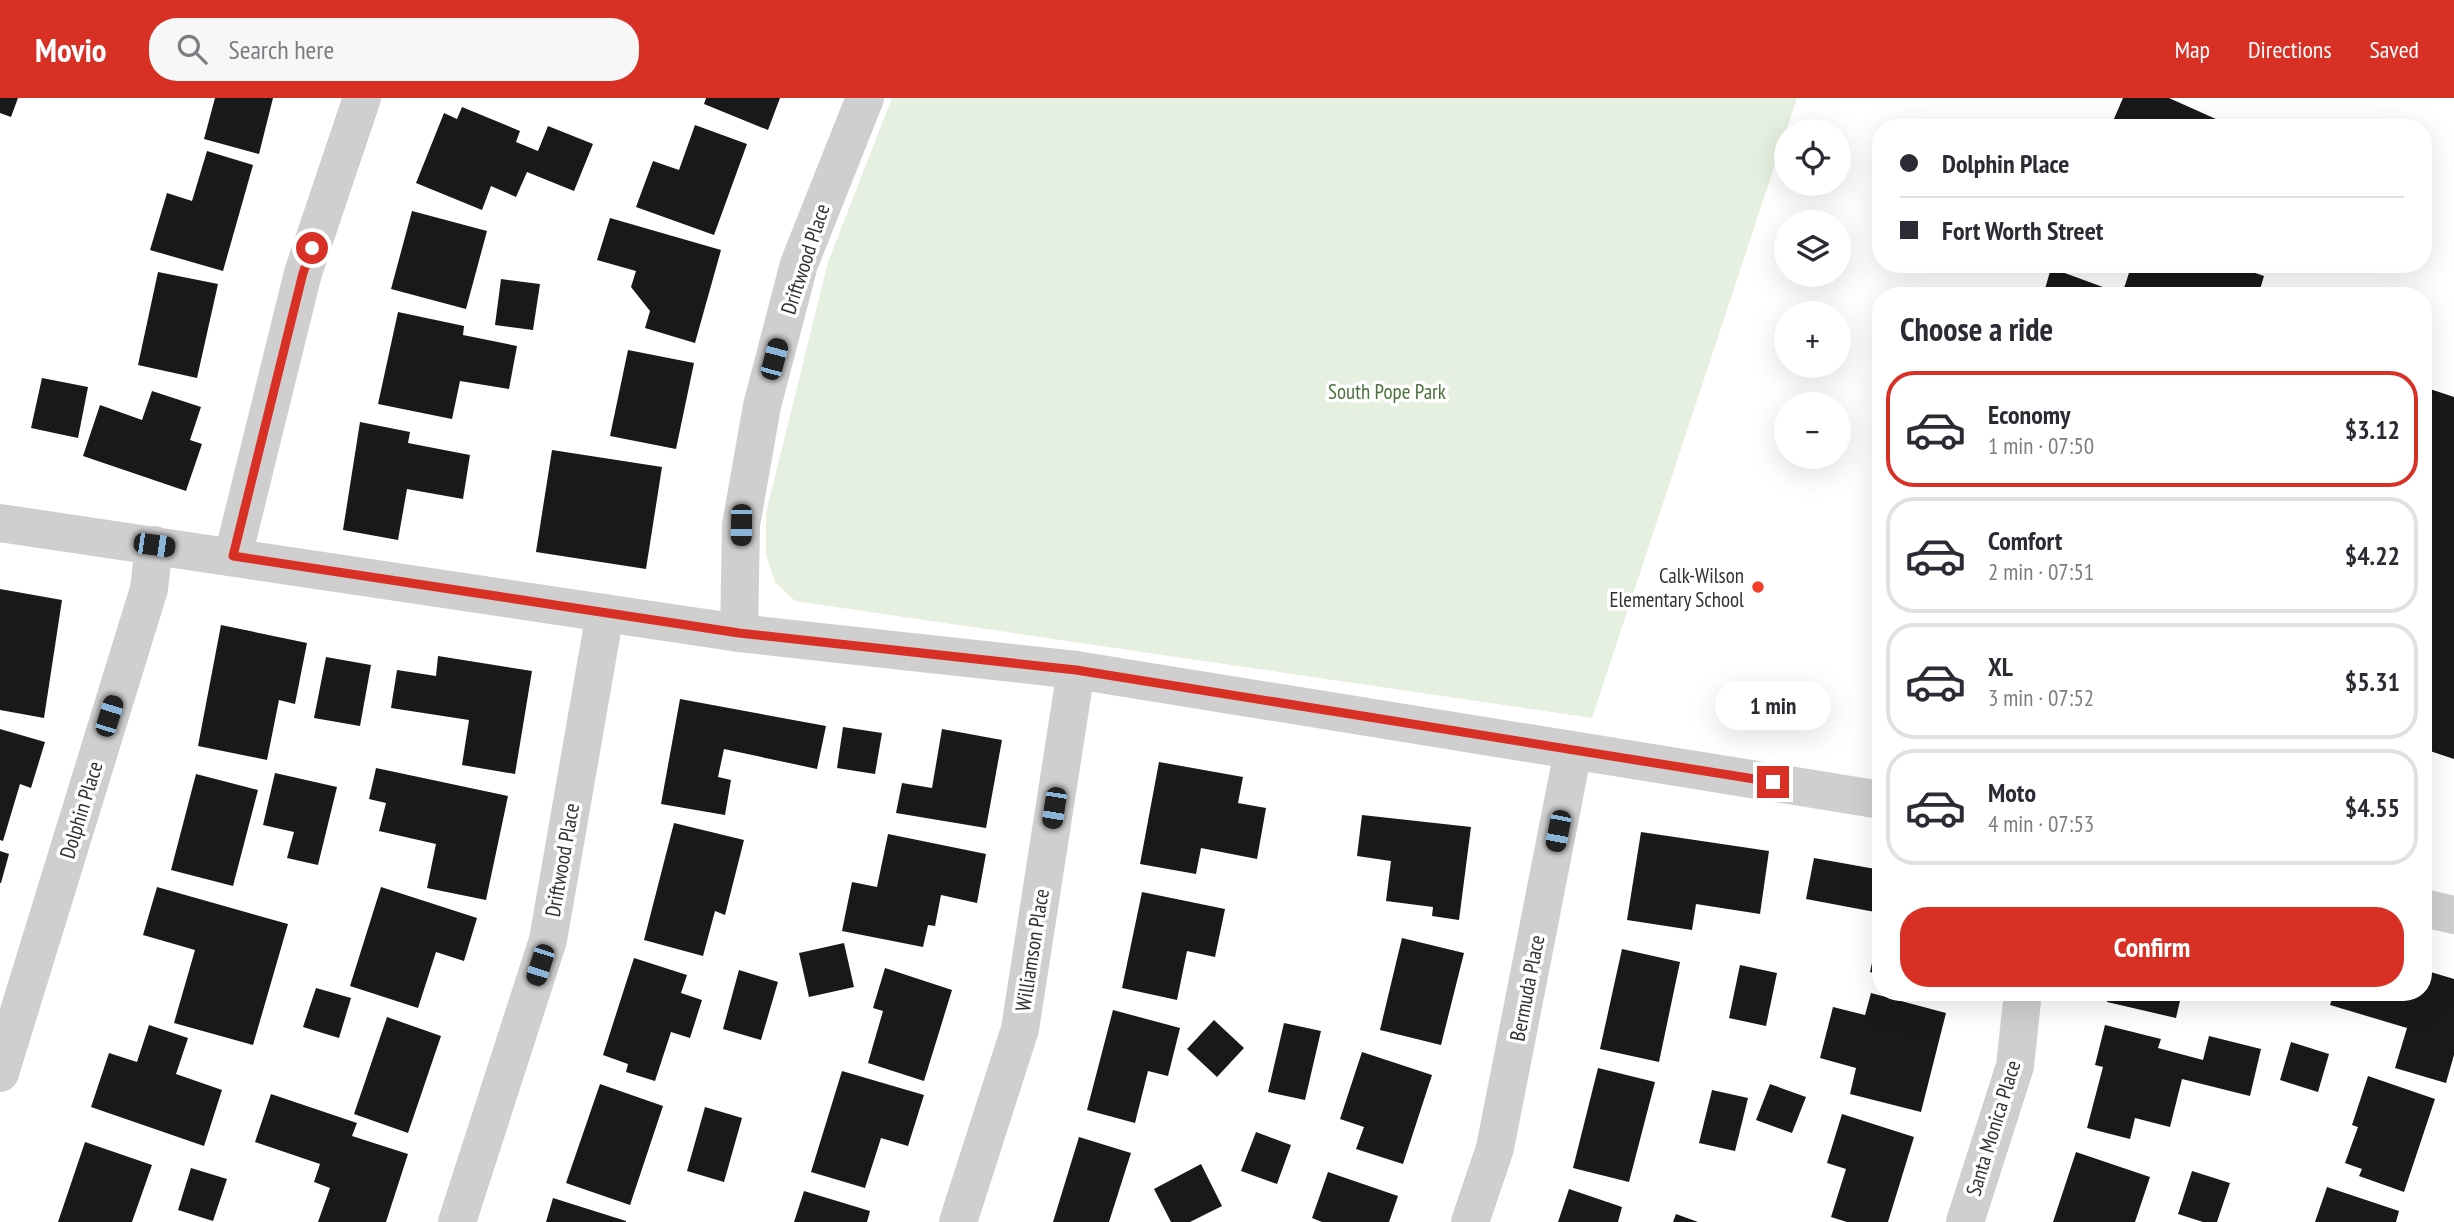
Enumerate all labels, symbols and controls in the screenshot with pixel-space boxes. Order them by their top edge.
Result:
search box [149,18,639,81]
text: Movio [35,28,107,71]
icon: search [173,30,211,68]
text: Search here [229,33,334,66]
text: Map [2175,34,2210,65]
text: Directions [2248,34,2332,65]
text: Saved [2370,34,2419,65]
map controls [1774,119,1851,469]
button: locate [1774,119,1851,196]
text: Dolphin Place [1942,147,2069,180]
street label: Driftwood Place [774,200,836,318]
button: layers [1774,210,1851,287]
text: Fort Worth Street [1942,214,2103,247]
route start [296,232,328,264]
button: + [1774,301,1851,378]
text: Choose a ride [1900,308,2053,350]
car [759,336,790,382]
park label: South Pope Park [1328,378,1446,405]
button: − [1774,392,1851,469]
icon: car [1904,398,1967,461]
text: Economy [1988,398,2070,431]
text: $3.12 [2345,413,2400,446]
text: 1 min · 07:50 [1988,431,2094,460]
car [731,504,752,546]
icon: car [1904,524,1967,587]
text: Comfort [1988,524,2062,557]
car [132,532,177,558]
text: $4.22 [2345,539,2400,572]
text: 2 min · 07:51 [1988,557,2094,586]
place label: Calk-Wilson Elementary School [1609,562,1744,613]
marker: Calk-Wilson Elementary School [1750,579,1766,595]
icon: car [1904,650,1967,713]
text: XL [1988,650,2013,683]
text: $5.31 [2345,665,2400,698]
callout: 1 min [1715,680,1831,730]
text: 3 min · 07:52 [1988,683,2094,712]
text: 1 min [1750,691,1796,720]
car [93,693,126,739]
street label: Dolphin Place [53,758,109,862]
route end [1757,766,1789,798]
icon: car [1904,776,1967,839]
text: Moto [1988,776,2036,809]
car [1041,786,1068,830]
text: $4.55 [2345,791,2400,824]
street label: Driftwood Place [539,801,585,919]
car [1544,808,1573,854]
text: 4 min · 07:53 [1988,809,2094,838]
street label: Williamson Place [1009,887,1055,1013]
button: Confirm [1900,907,2404,987]
street label: Bermuda Place [1503,933,1551,1043]
car [524,942,557,988]
street label: Santa Monica Place [1960,1057,2026,1199]

